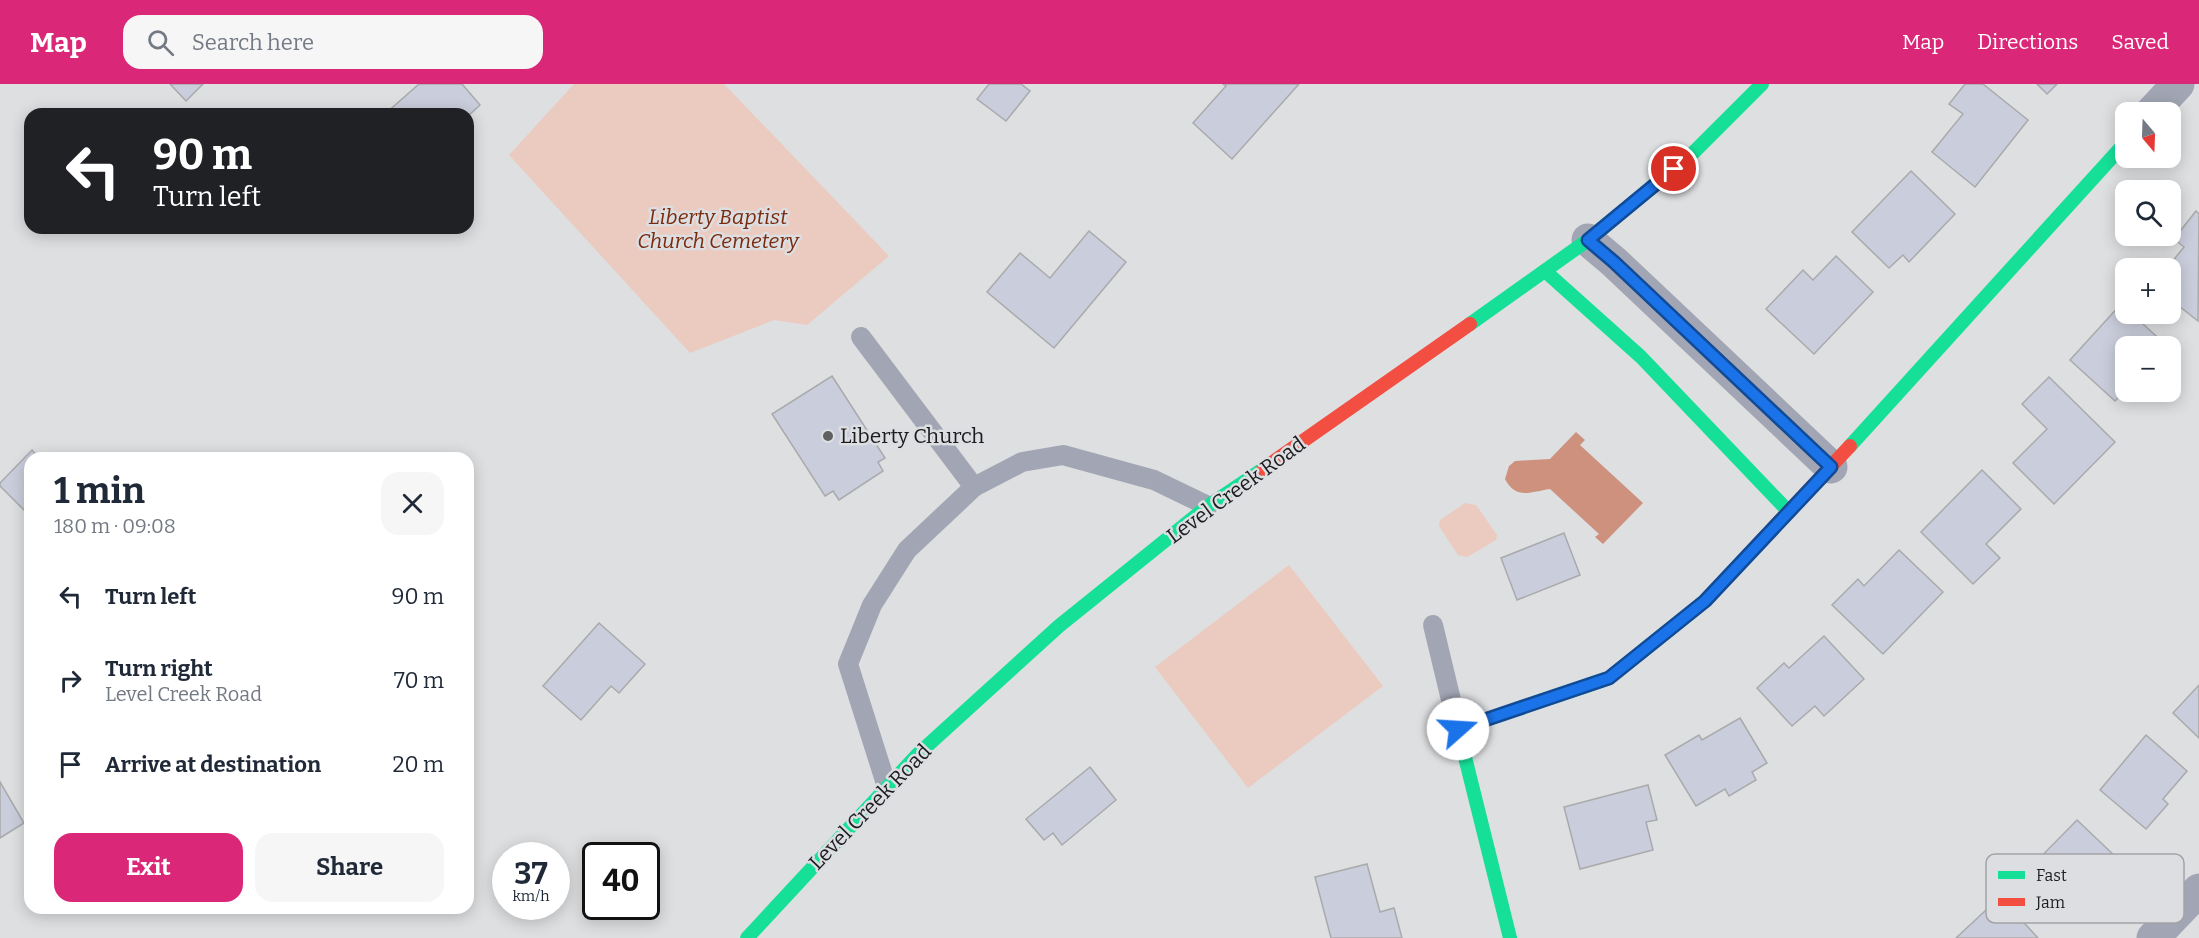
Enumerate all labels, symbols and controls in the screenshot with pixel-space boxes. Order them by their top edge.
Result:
search box [123,15,543,69]
text: Map [30,26,87,59]
icon: search [144,26,177,59]
text: Search here [192,29,314,56]
text: Map [1902,29,1944,55]
text: Directions [1977,29,2078,55]
text: Saved [2111,29,2169,55]
north arrow [2115,102,2181,168]
map controls [2115,102,2181,402]
text: 90 m [153,130,252,180]
icon: left [54,132,132,210]
pin [1648,143,1699,194]
icon: arrive [1657,152,1690,185]
button: search [2115,180,2181,246]
text: Turn left [153,181,261,213]
park label: Liberty Baptist Church Cemetery [637,204,800,254]
button: + [2115,258,2181,324]
button: − [2115,336,2181,402]
place label: Liberty Church [840,423,984,449]
marker: Liberty Church [821,429,835,443]
street label: Level Creek Road [1162,431,1310,549]
text: 1 min [54,469,145,513]
button: close [381,472,444,535]
text: 180 m · 09:08 [54,514,176,538]
icon: left [54,580,87,613]
text: Turn left [105,583,197,610]
text: 90 m [392,583,444,610]
text: Turn right [105,655,213,682]
icon: right [54,664,87,697]
text: 70 m [394,667,444,694]
text: Level Creek Road [105,682,262,706]
position arrow [1426,697,1490,761]
street label: Level Creek Road [803,739,937,875]
icon: arrive [54,748,87,781]
text: Arrive at destination [105,751,321,778]
text: 20 m [393,751,444,778]
button: Exit [54,833,243,902]
button: Share [255,833,444,902]
speed limit sign: 40 [582,842,660,920]
legend [1986,854,2184,923]
text: 37 [514,856,548,892]
text: Fast [2036,866,2067,885]
text: km/h [512,887,550,905]
text: Jam [2035,893,2065,912]

